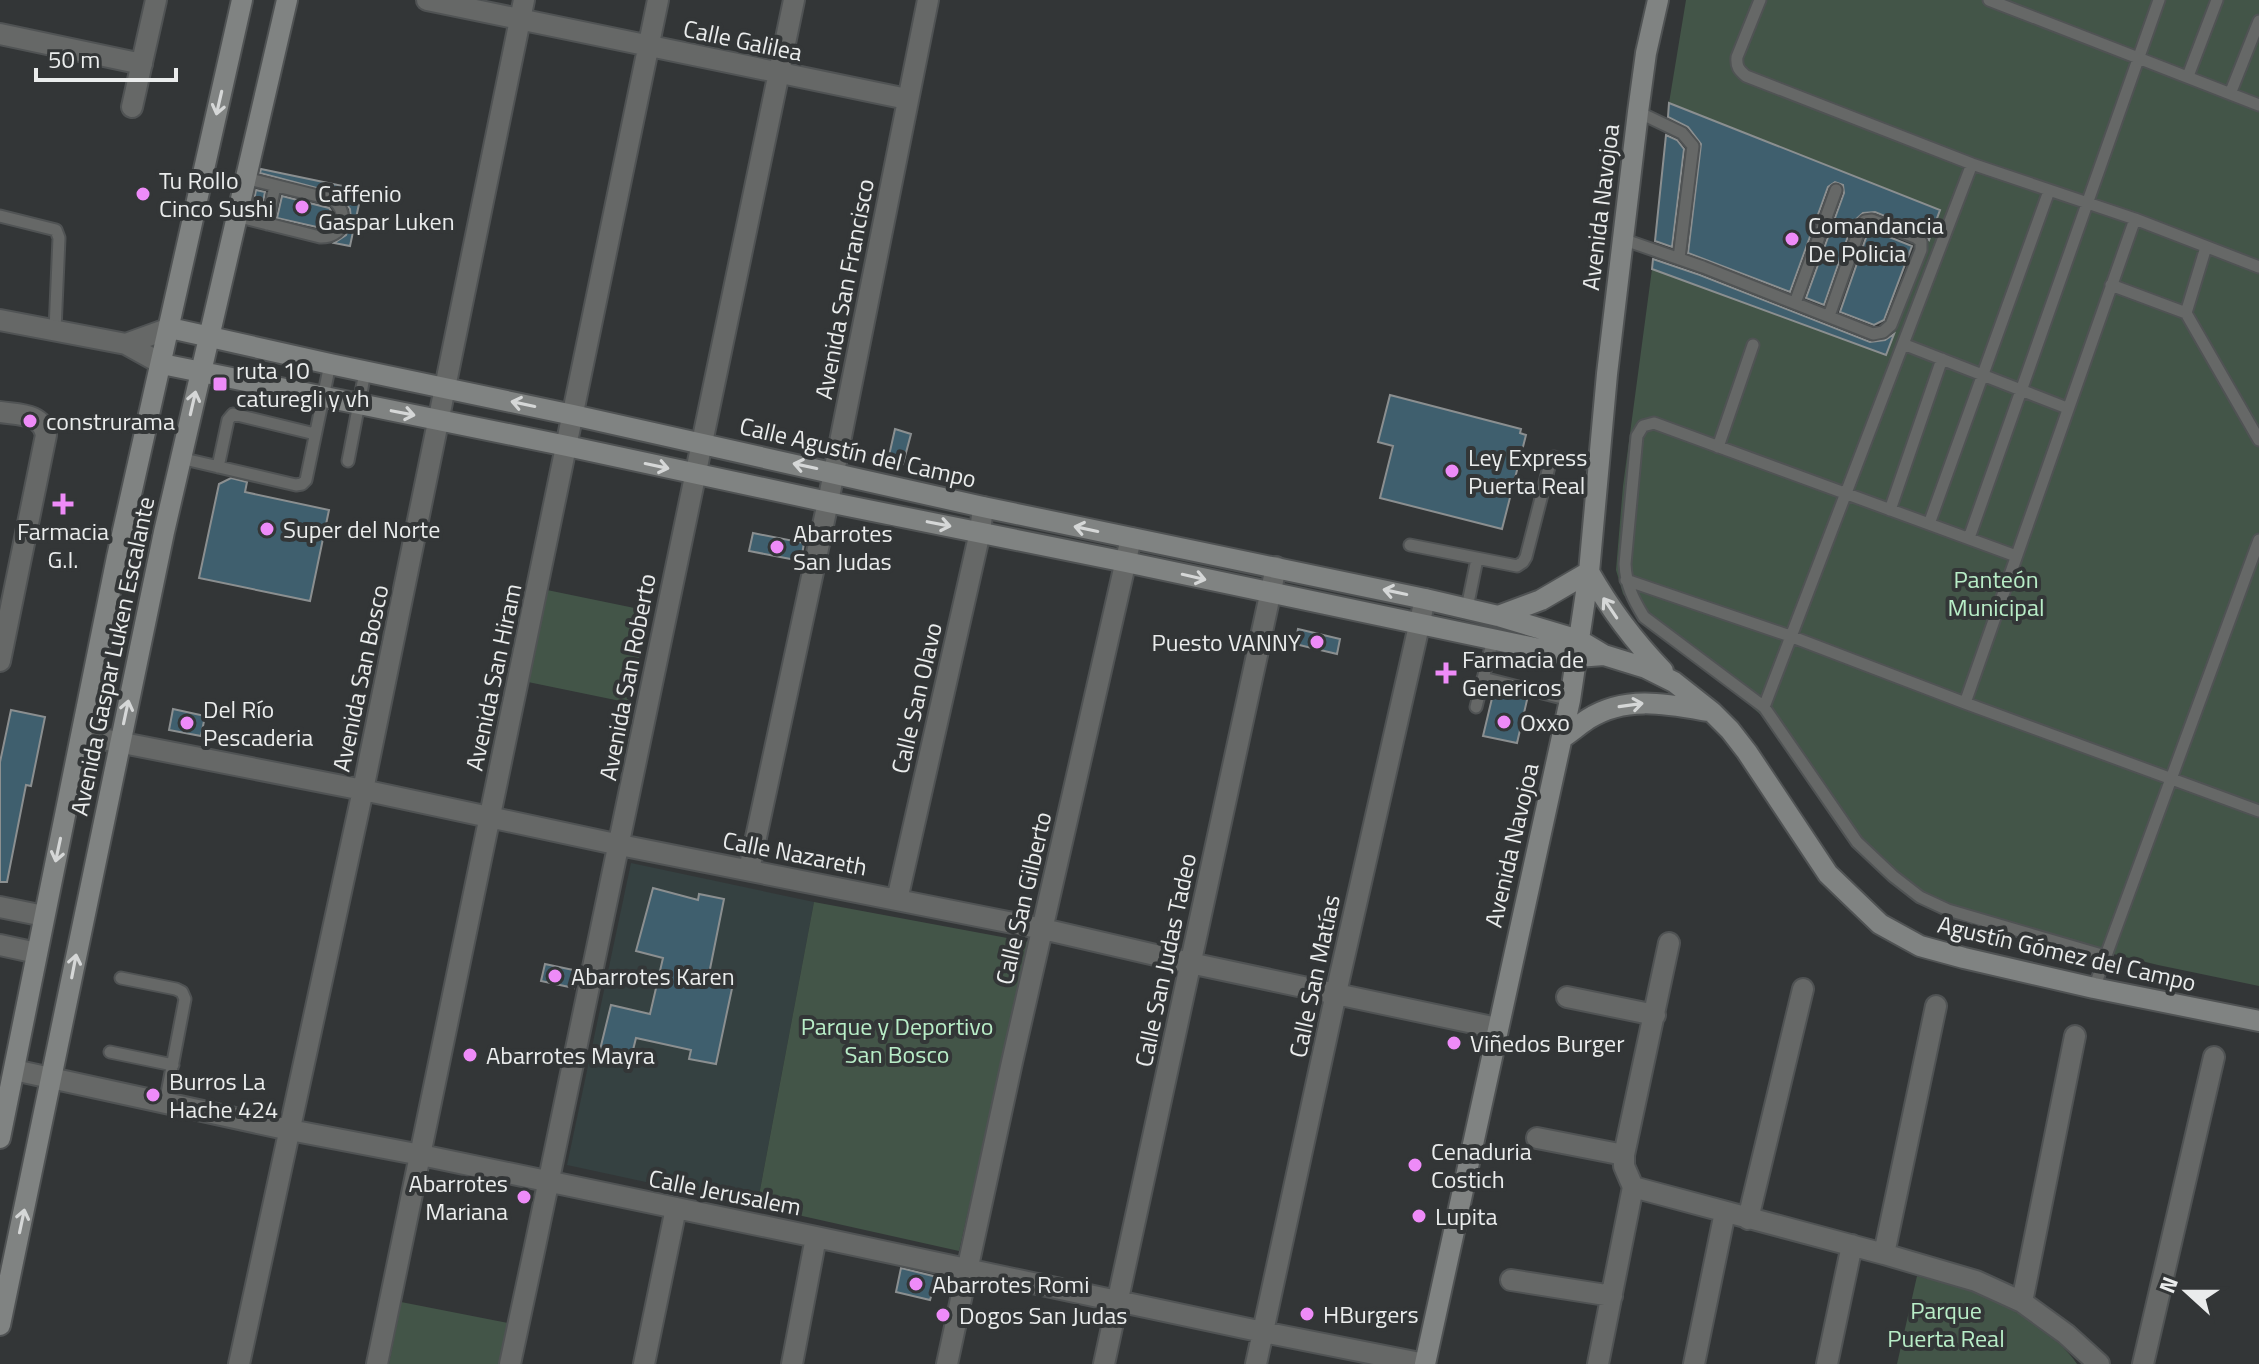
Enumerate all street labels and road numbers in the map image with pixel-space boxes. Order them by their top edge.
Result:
street label: Calle Galilea [680,10,806,70]
street label: Avenida Navojoa [1572,122,1628,292]
street label: Avenida San Francisco [805,176,883,402]
street label: Calle Agustín del Campo [736,407,980,497]
street label: Avenida Gaspar Luken Escalante [61,493,163,819]
street label: Avenida San Roberto [589,570,665,784]
street label: Avenida San Hiram [456,580,530,774]
street label: Avenida San Bosco [323,581,397,775]
street label: Calle San Olavo [881,619,951,777]
street label: Avenida Navojoa [1475,759,1547,931]
street label: Calle San Gilberto [986,808,1060,988]
street label: Calle Nazareth [720,821,870,885]
street label: Calle San Judas Tadeo [1125,850,1205,1070]
street label: Calle San Matías [1279,891,1349,1061]
street label: Agustín Gómez del Campo [1934,906,2200,1000]
street label: Calle Jerusalem [646,1160,804,1224]

